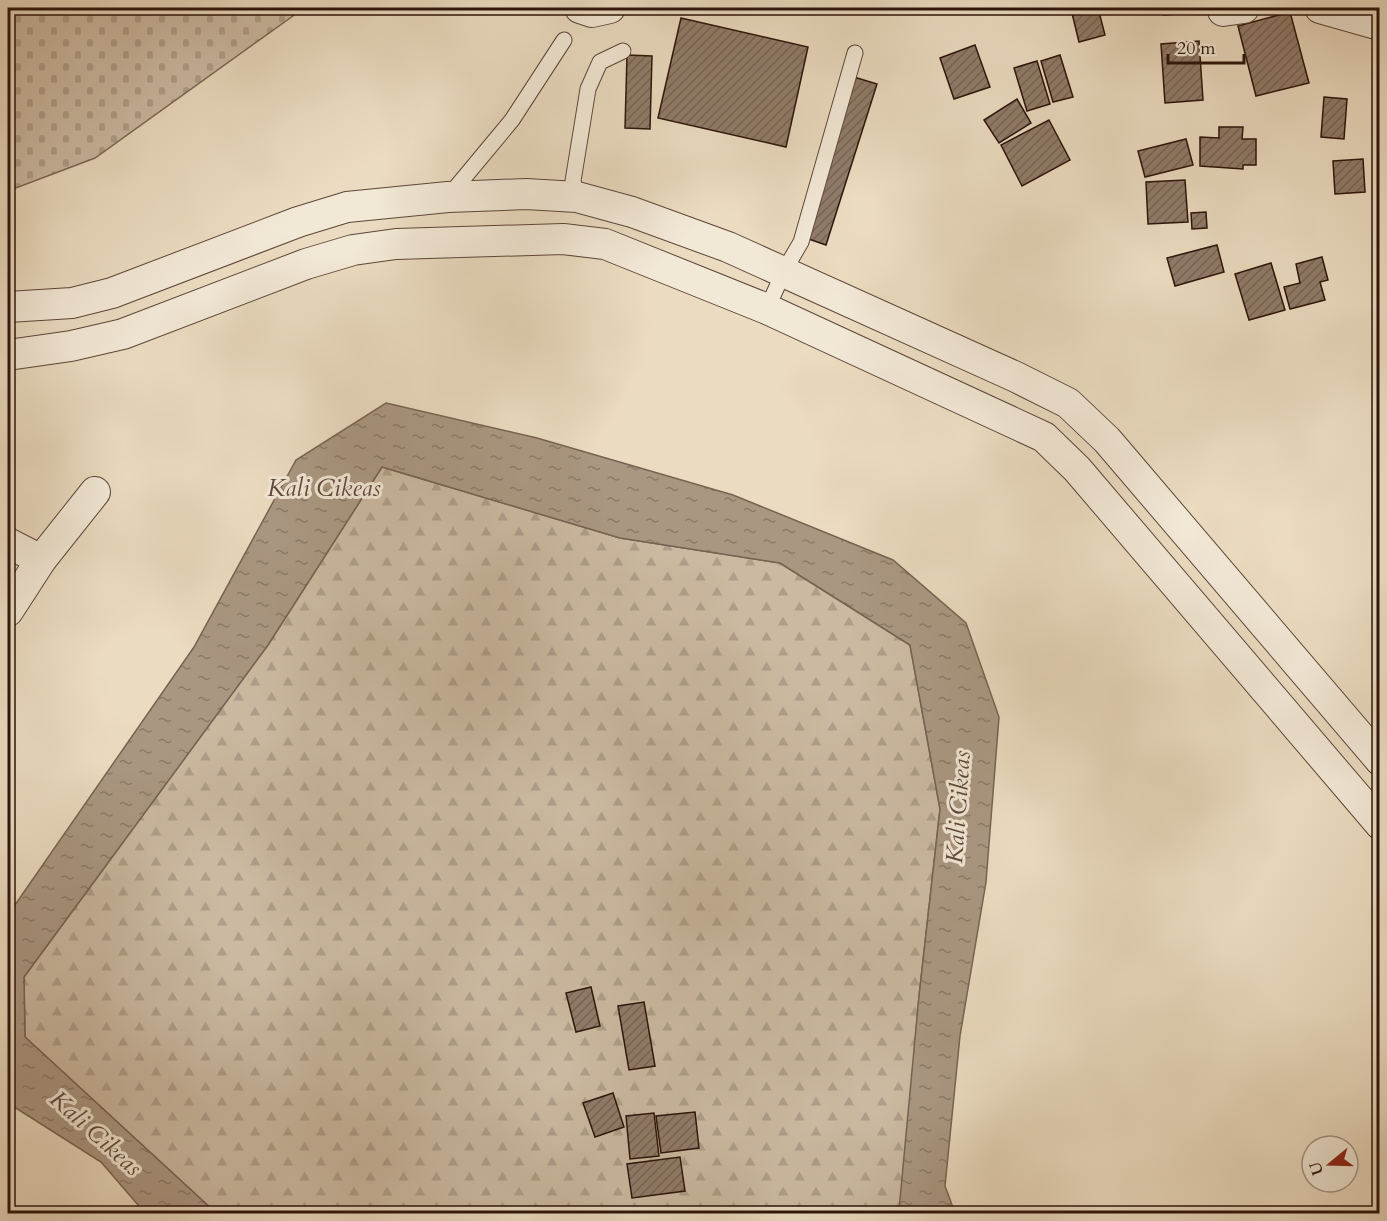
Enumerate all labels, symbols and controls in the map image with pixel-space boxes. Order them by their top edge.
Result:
scale bar [1168,27,1244,65]
text: 20 m [1177,36,1216,61]
water label: Kali Cikeas [267,472,381,505]
water label: Kali Cikeas [938,749,979,865]
water label: Kali Cikeas [43,1083,149,1184]
north arrow [1300,1134,1360,1194]
text: U [1304,1159,1329,1178]

